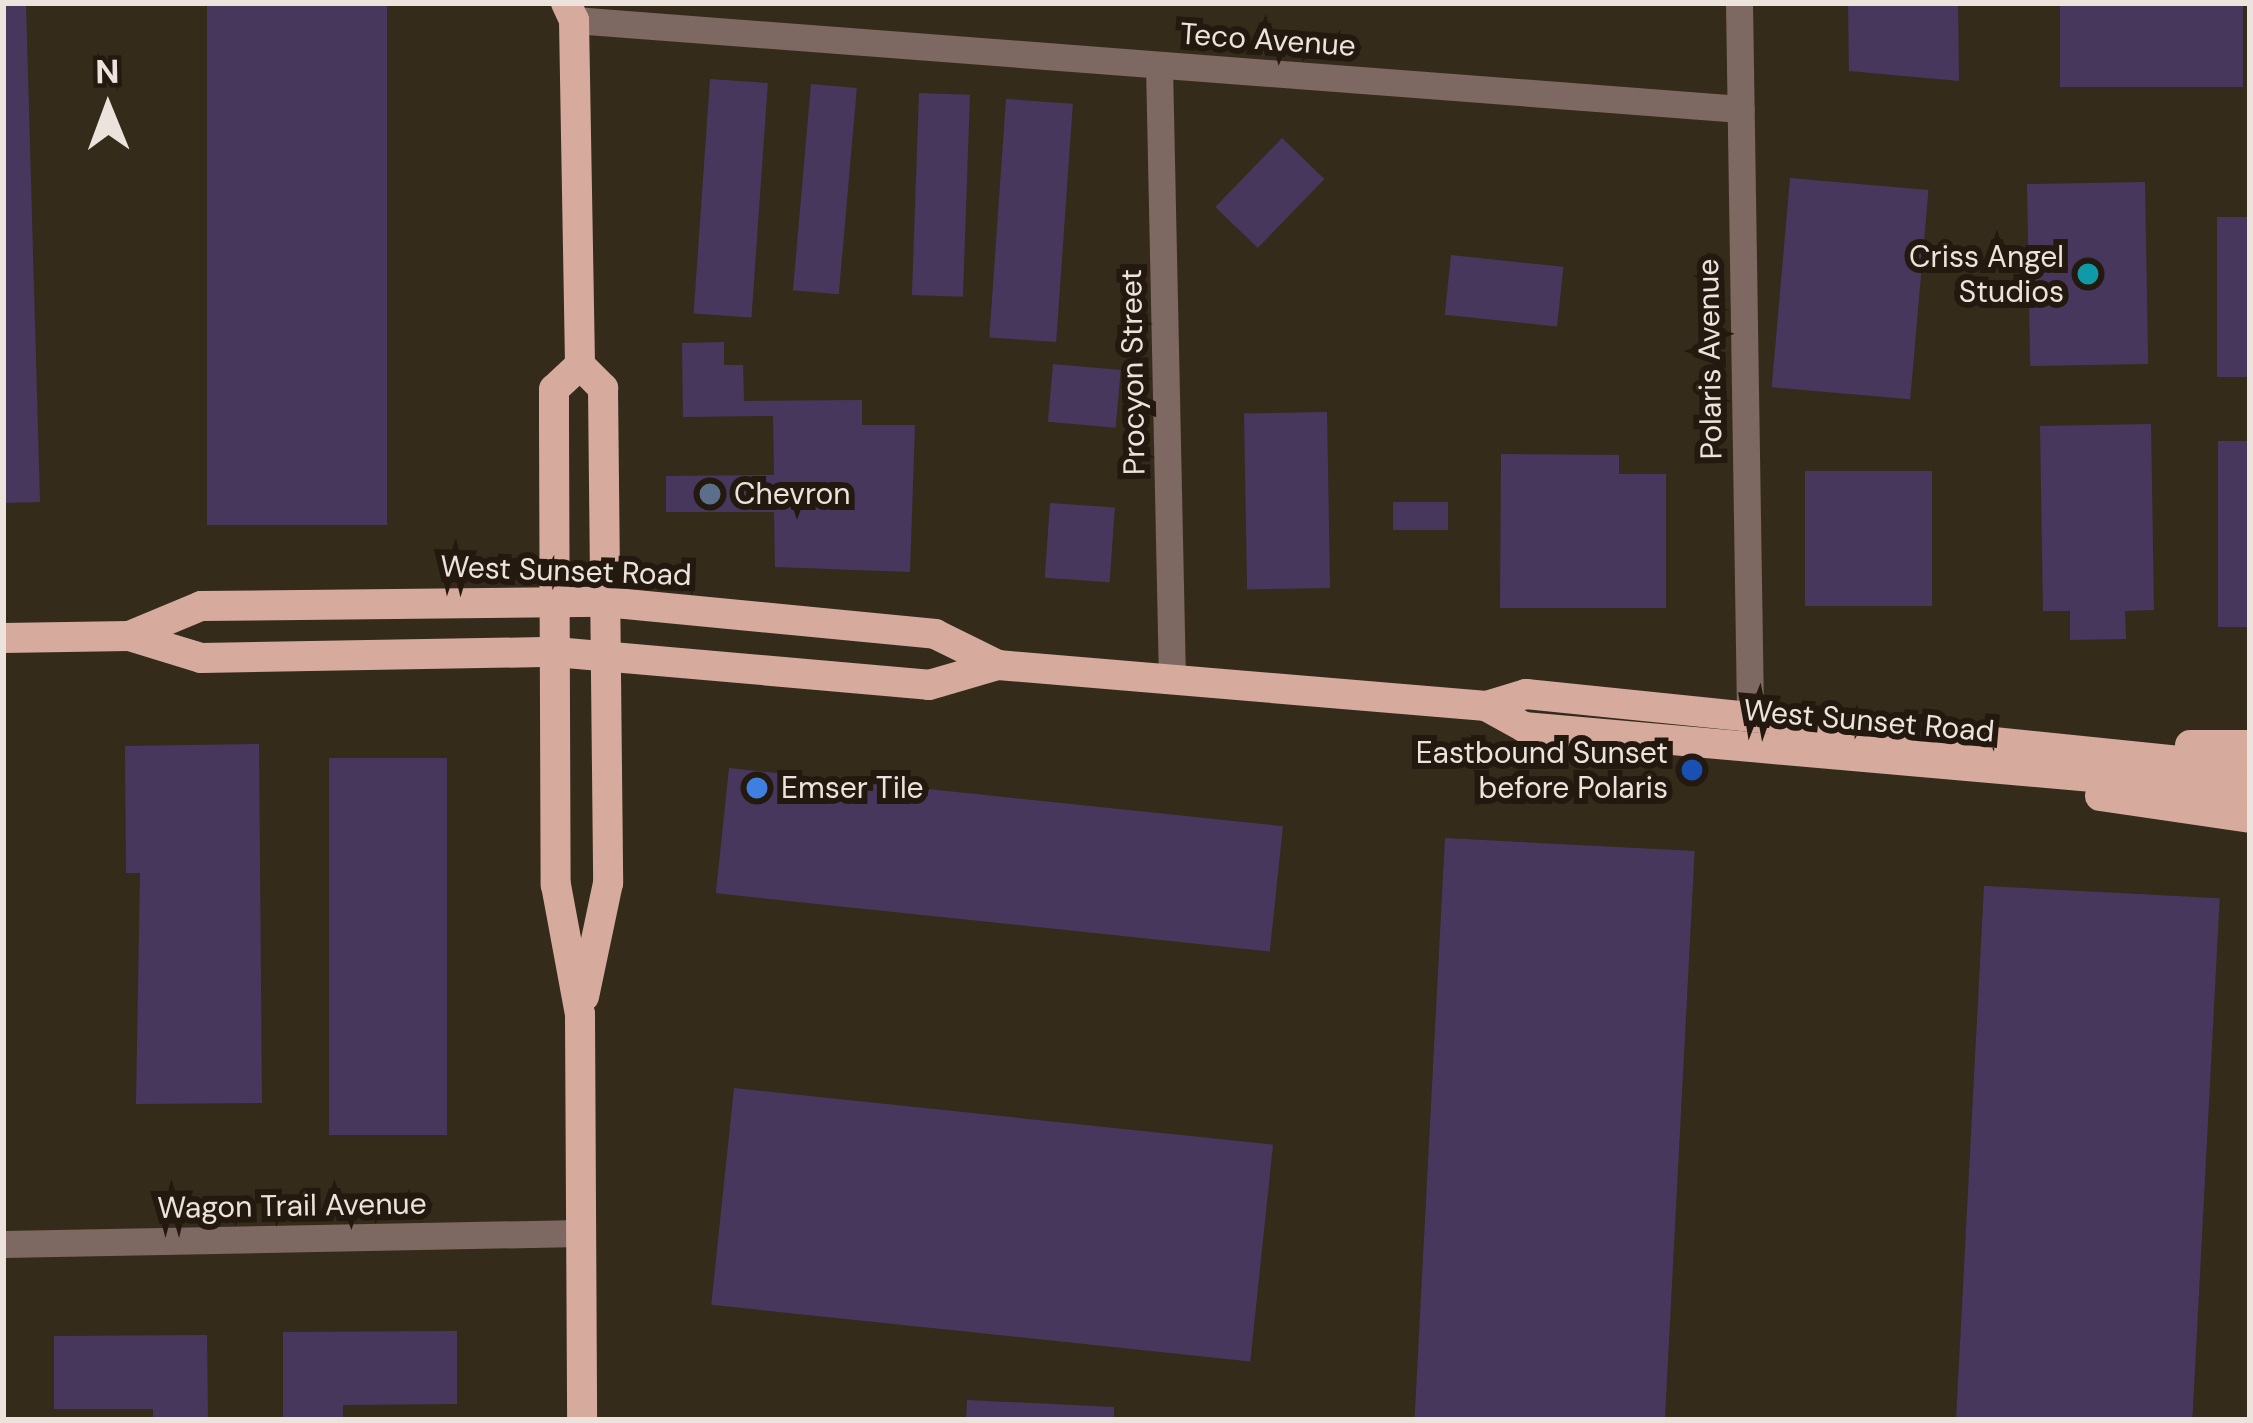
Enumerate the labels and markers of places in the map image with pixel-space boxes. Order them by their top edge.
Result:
place label: Criss Angel Studios [1909,239,2064,310]
marker: Criss Angel Studios [2075,261,2101,287]
place label: Chevron [734,476,851,512]
marker: Chevron [697,481,723,507]
place label: Eastbound Sunset before Polaris [1416,735,1668,806]
marker: Eastbound Sunset before Polaris [1679,757,1705,783]
place label: Emser Tile [781,770,924,806]
marker: Emser Tile [744,775,770,801]

